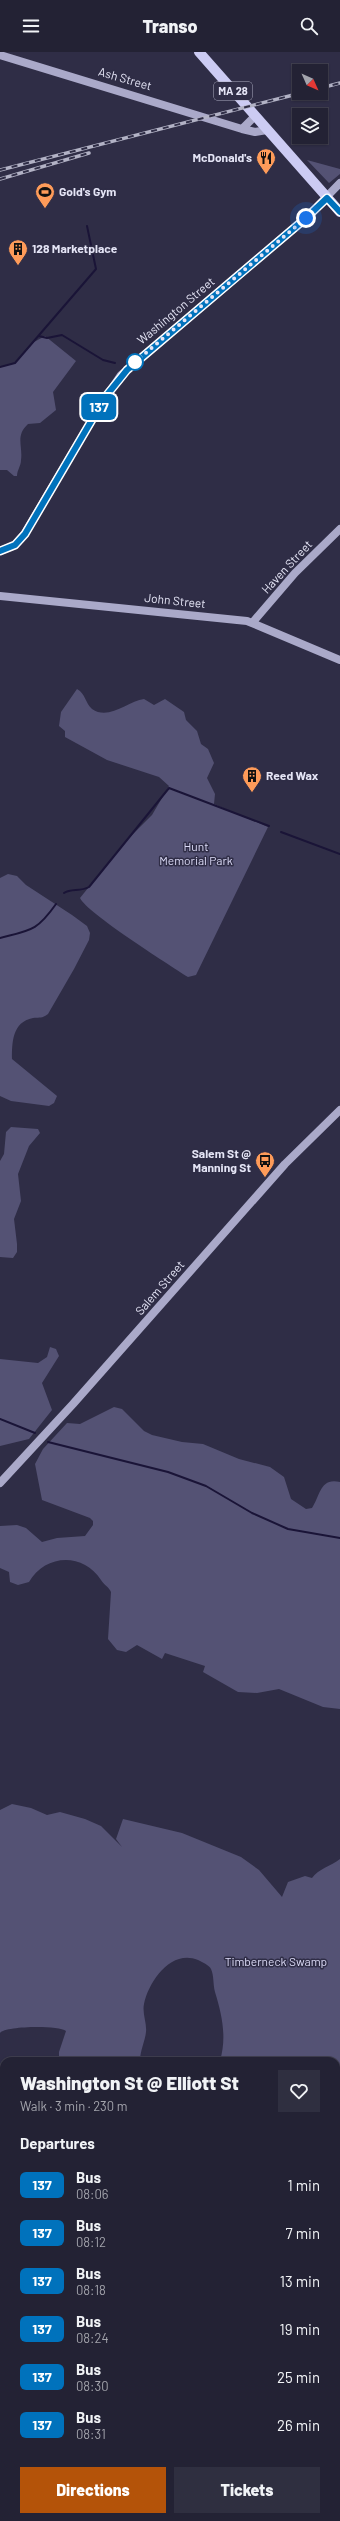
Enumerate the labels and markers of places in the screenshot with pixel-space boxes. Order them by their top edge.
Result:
restaurant icon: McDonald's [255,147,277,175]
place label: McDonald's [192,150,252,164]
sports icon: Gold's Gym [34,181,56,209]
place label: Gold's Gym [59,184,116,198]
building icon: 128 Marketplace [7,238,29,266]
place label: 128 Marketplace [32,241,118,255]
unlabelled marker [126,353,144,371]
building icon: Reed Wax [241,765,263,793]
place label: Reed Wax [266,768,319,782]
place label: Salem St @ Manning St [192,1146,251,1174]
bus stop icon: Salem St @ Manning St [254,1150,276,1178]

